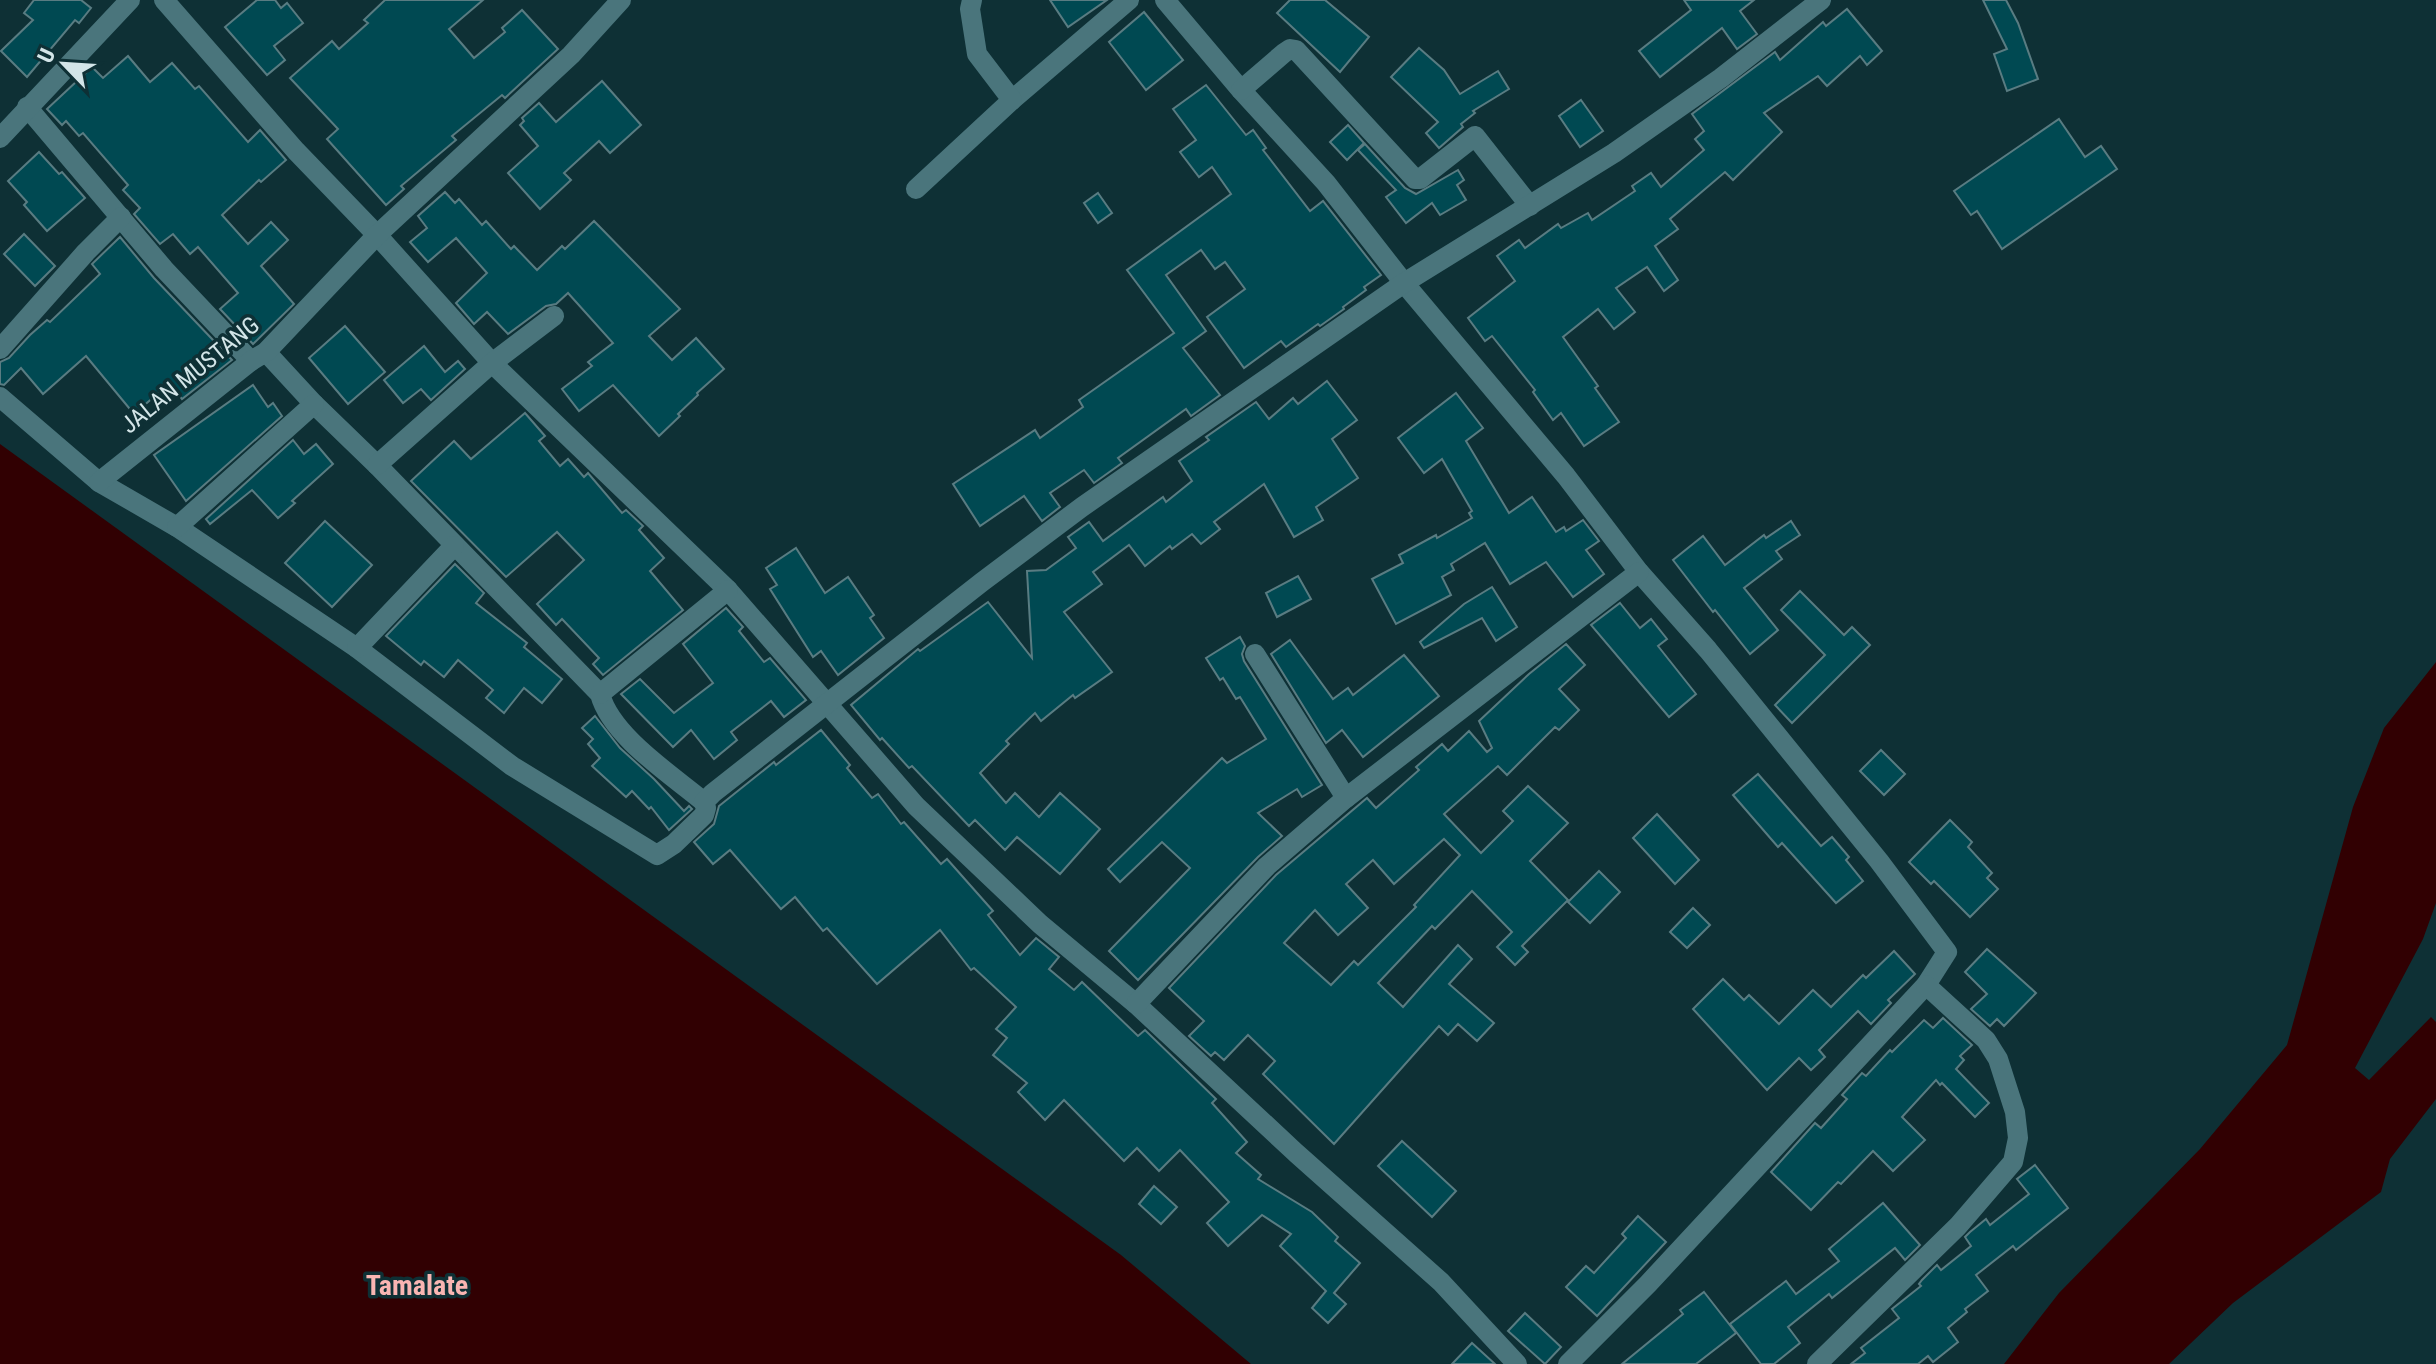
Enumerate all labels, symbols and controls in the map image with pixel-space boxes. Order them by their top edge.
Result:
north arrow [24,24,104,104]
text: U [32,45,60,67]
street label: JALAN MUSTANG [115,311,265,439]
district label: Tamalate [366,1269,468,1302]

